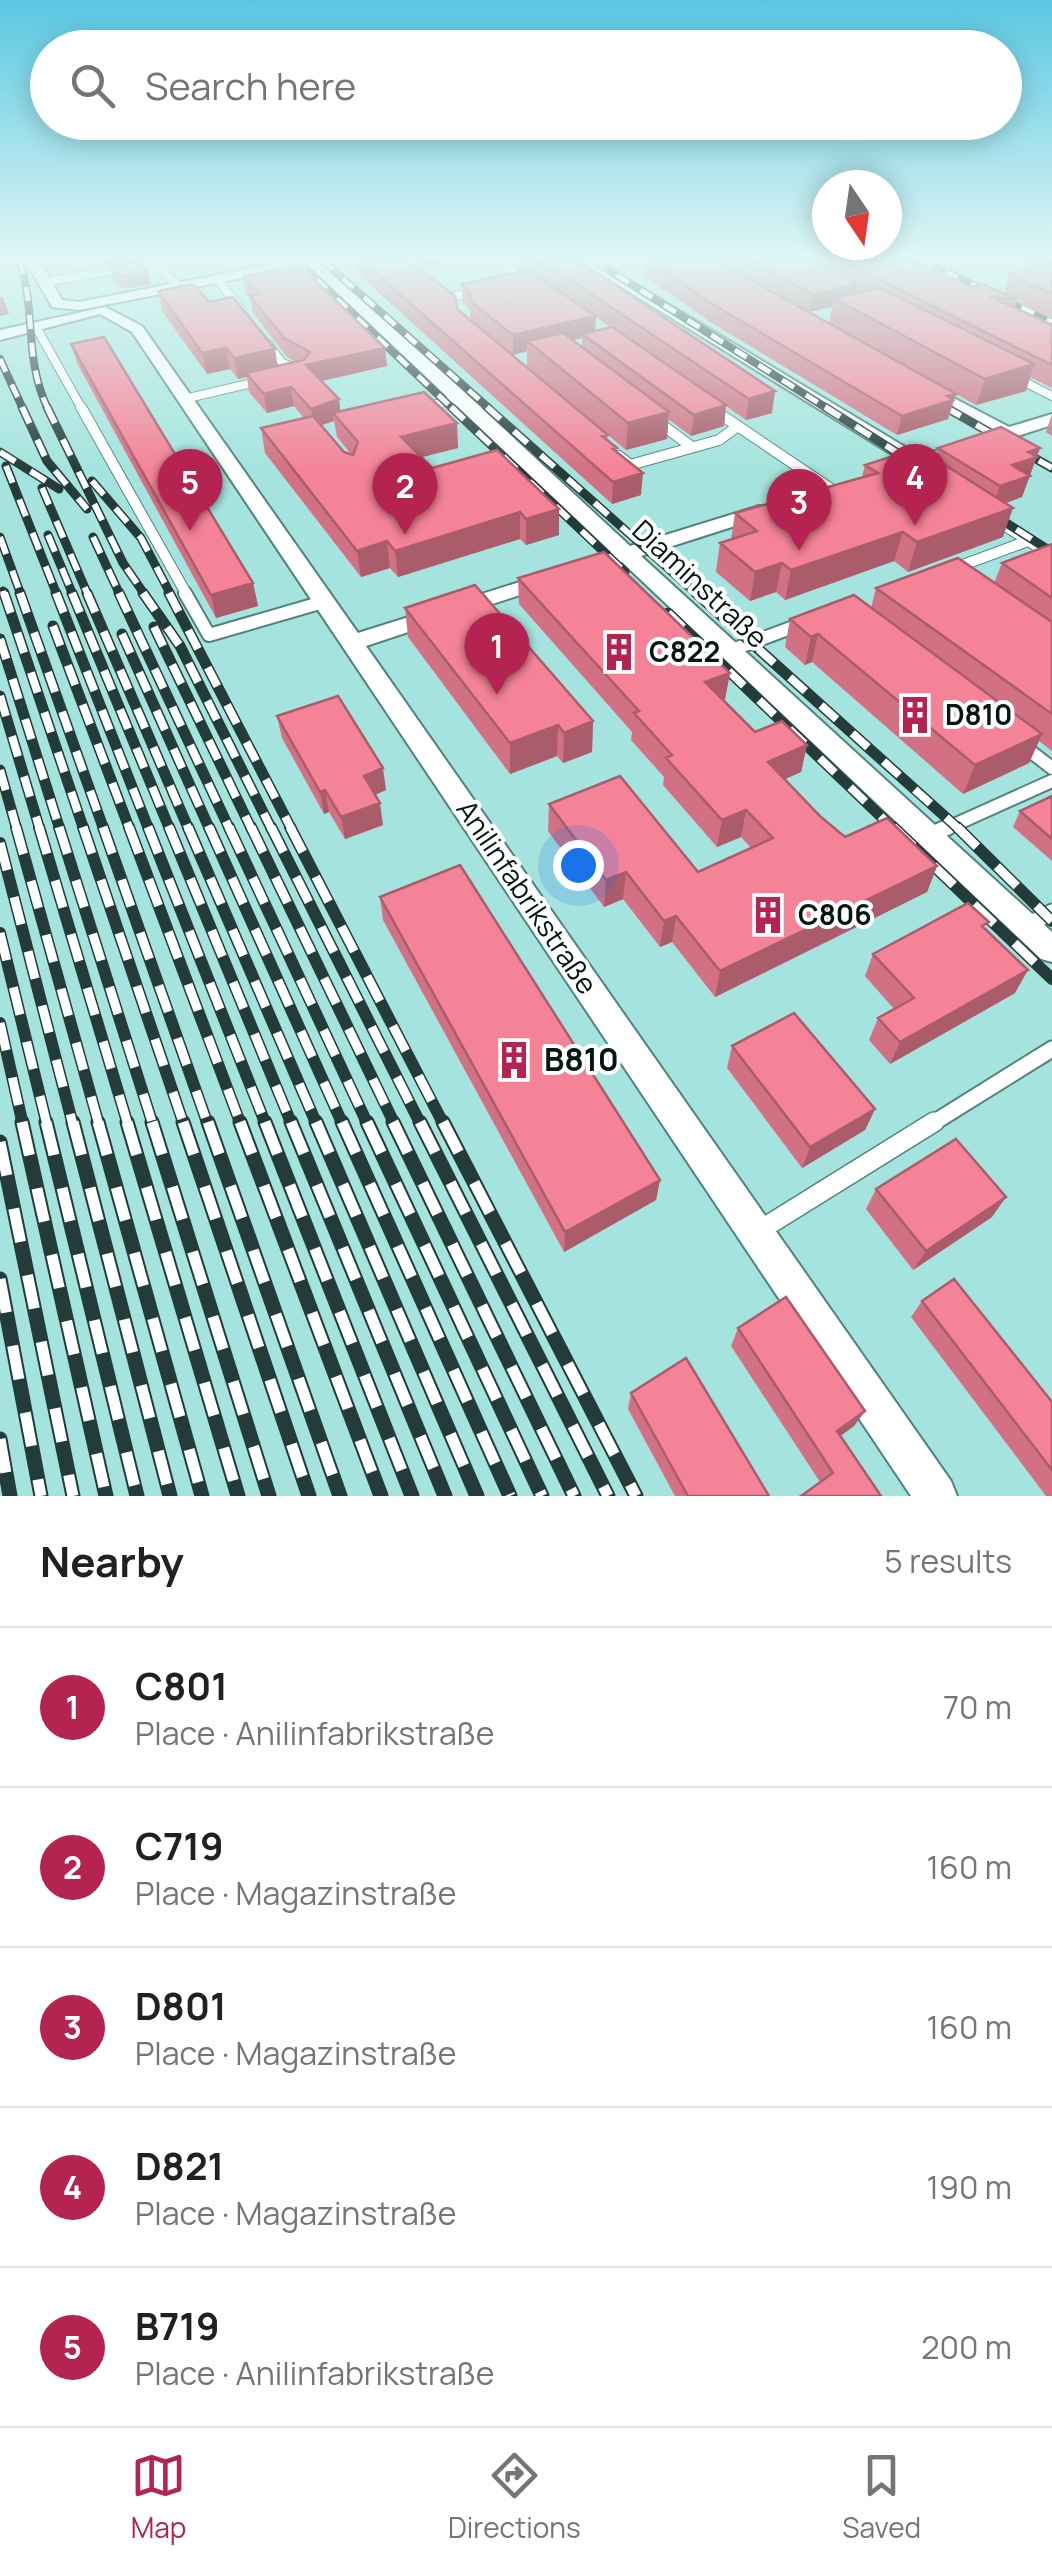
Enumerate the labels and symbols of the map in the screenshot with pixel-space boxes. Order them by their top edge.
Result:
north arrow [812,170,902,260]
pin: 4 [882,444,948,526]
pin: 5 [158,448,222,531]
pin: 2 [372,452,438,535]
pin: 3 [766,468,832,551]
street label: Diaminstraße [625,511,777,656]
pin: 1 [464,612,530,695]
building icon: C822 [598,631,640,673]
place label: C822 [649,632,720,670]
building icon: D810 [894,694,936,736]
place label: D810 [945,695,1012,733]
street label: Anilinfabrikstraße [449,792,607,1001]
your location [553,840,604,891]
building icon: C806 [747,894,789,936]
place label: C806 [798,895,872,933]
place label: B810 [544,1037,619,1081]
building icon: B810 [493,1039,535,1081]

